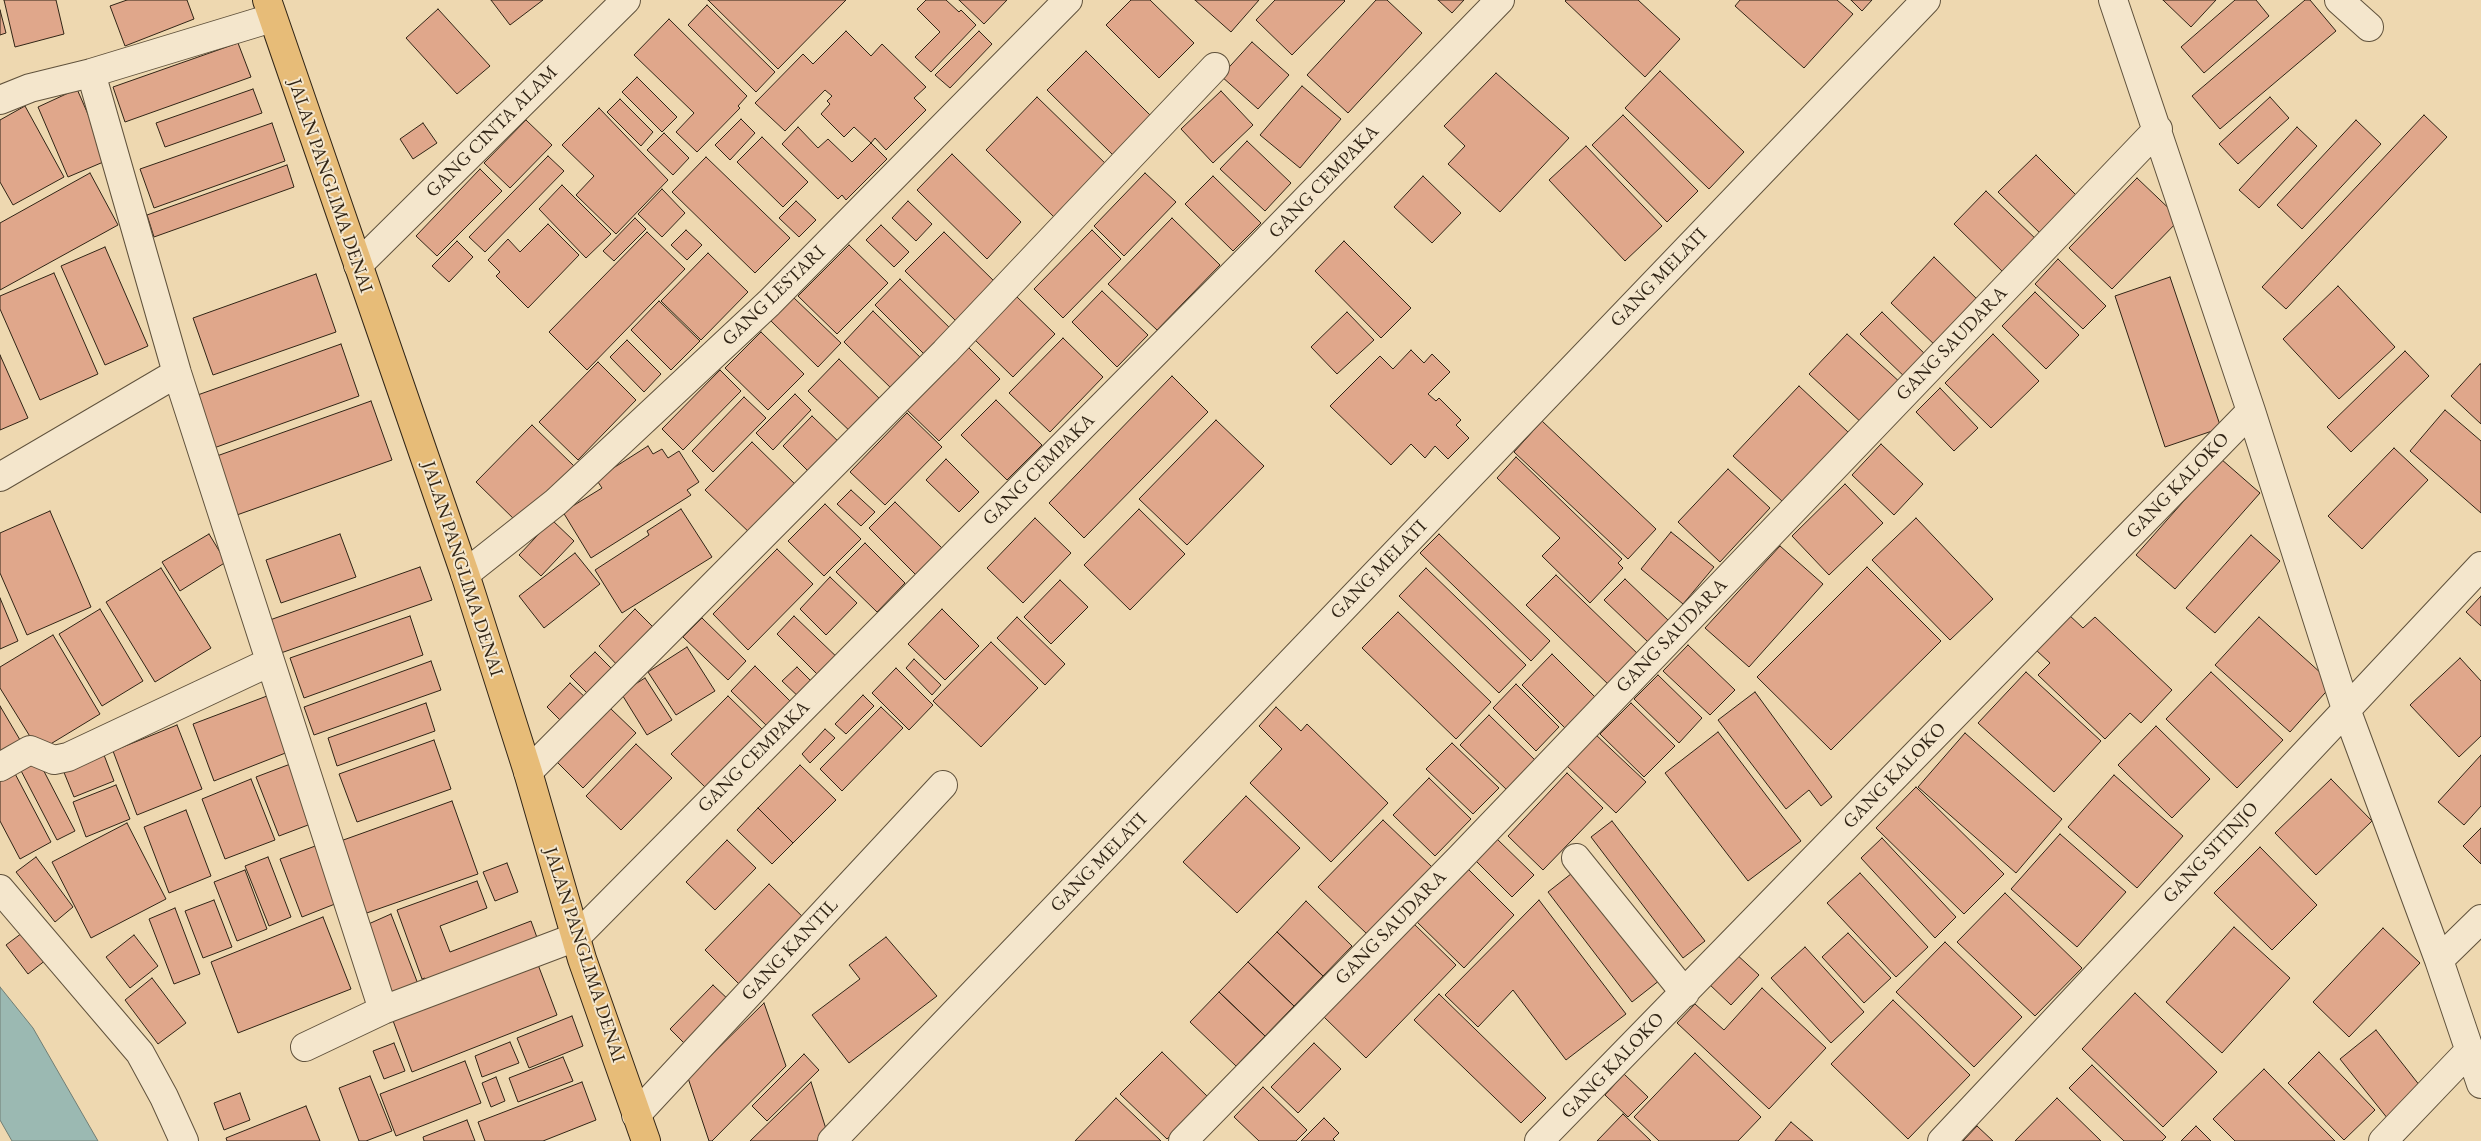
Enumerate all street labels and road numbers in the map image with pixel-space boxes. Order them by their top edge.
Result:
street label: GANG CINTA ALAM [421,61,563,203]
street label: JALAN PANGLIMA DENAI [283,76,377,296]
street label: GANG CEMPAKA [1264,120,1384,244]
street label: GANG MELATI [1606,224,1712,332]
street label: GANG LESTARI [718,241,830,351]
street label: GANG SAUDARA [1892,282,2012,406]
street label: GANG CEMPAKA [978,409,1100,531]
street label: GANG KALOKO [2122,428,2234,544]
street label: JALAN PANGLIMA DENAI [416,459,508,679]
street label: GANG MELATI [1326,516,1432,624]
street label: GANG SAUDARA [1612,574,1732,698]
street label: GANG CEMPAKA [693,696,815,818]
street label: GANG KALOKO [1839,718,1951,834]
street label: GANG SITINJO [2158,798,2264,908]
street label: GANG MELATI [1046,809,1152,917]
street label: JALAN PANGLIMA DENAI [538,845,630,1065]
street label: GANG SAUDARA [1331,866,1451,990]
street label: GANG KANTIL [737,894,843,1006]
street label: GANG KALOKO [1557,1008,1669,1124]

